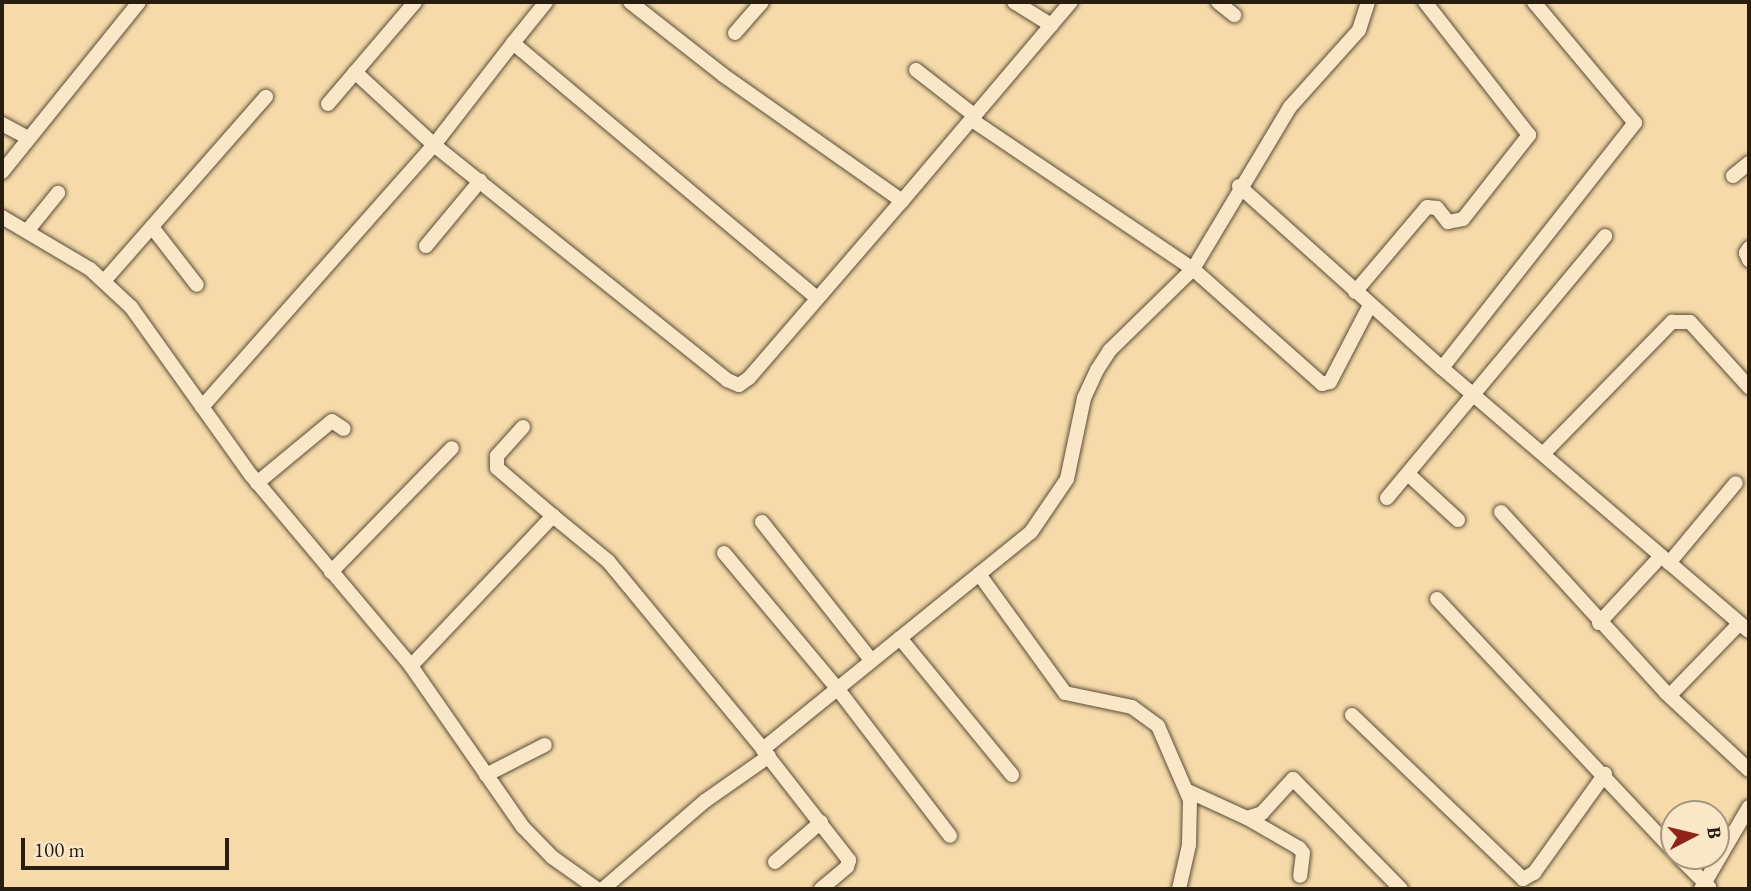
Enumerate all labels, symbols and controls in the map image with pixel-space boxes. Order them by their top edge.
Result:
north arrow [1660,800,1730,870]
scale bar [24,824,233,868]
text: B [1701,825,1727,840]
text: 100 m [34,836,85,863]

